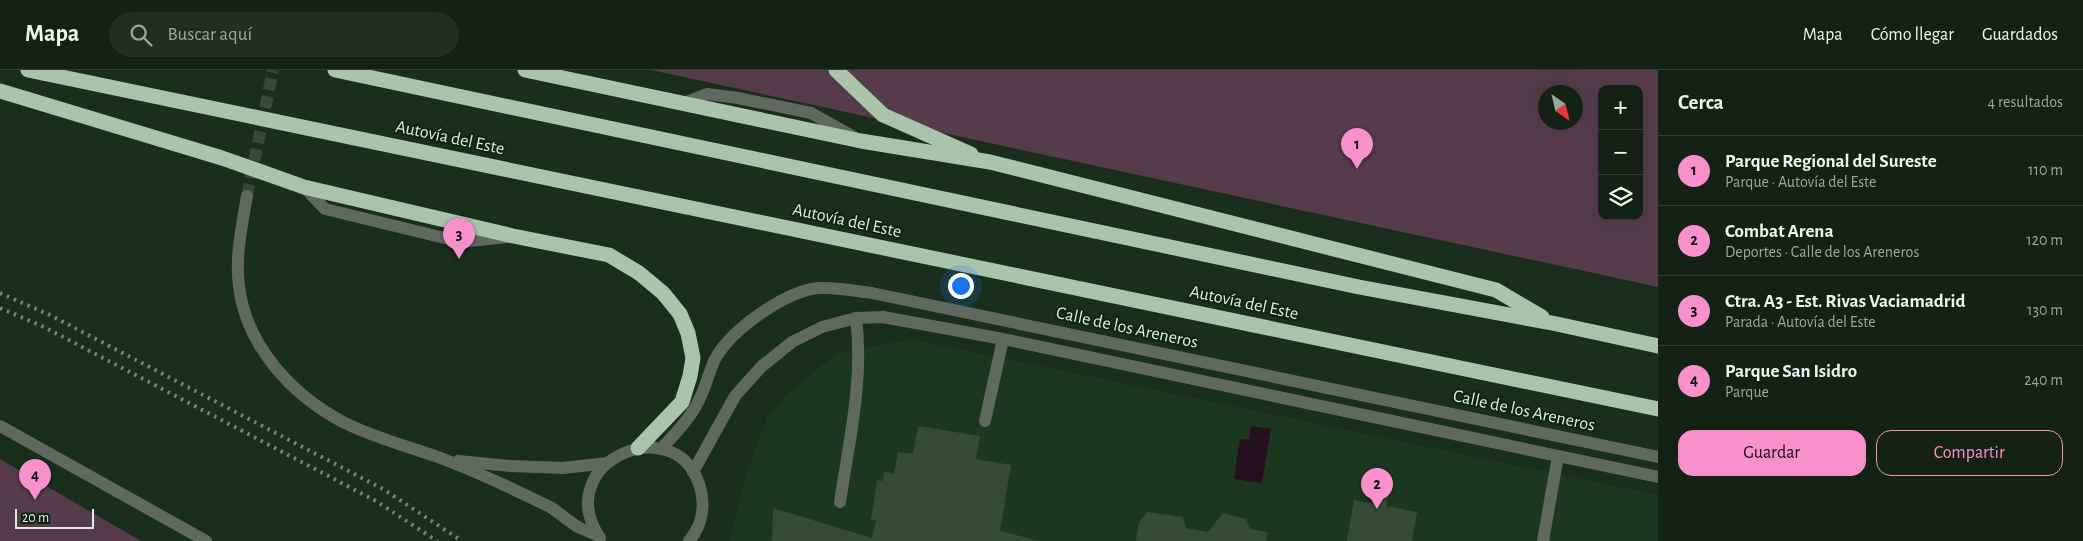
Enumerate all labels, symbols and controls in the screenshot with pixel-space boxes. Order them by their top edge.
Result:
search box [109,12,459,57]
icon: search [127,21,155,49]
text: Mapa [25,22,79,46]
text: Buscar aquí [167,25,252,44]
text: Mapa [1803,26,1843,44]
text: Cómo llegar [1871,26,1954,44]
text: Guardados [1982,26,2058,44]
north arrow [1538,85,1583,130]
map controls [1598,85,1643,220]
button: + [1598,85,1643,130]
text: Cerca [1678,92,1724,113]
text: 4 resultados [1988,94,2063,110]
street label: Autovía del Este [394,118,506,158]
pin: 1 [1341,128,1373,169]
button: − [1598,130,1643,175]
text: Parque Regional del Sureste [1725,152,1937,171]
text: 1 [1691,162,1697,178]
text: 110 m [2028,162,2063,178]
text: Parque · Autovía del Este [1725,174,1876,190]
button: layers [1598,175,1643,220]
street label: Autovía del Este [791,201,903,241]
pin: 3 [443,218,475,259]
text: Combat Arena [1725,222,1834,241]
text: 2 [1690,232,1698,248]
text: 120 m [2026,232,2063,248]
text: Deportes · Calle de los Areneros [1725,244,1919,260]
your location [948,273,974,299]
street label: Autovía del Este [1188,283,1300,323]
text: Ctra. A3 - Est. Rivas Vaciamadrid [1725,292,1965,311]
text: 3 [1691,302,1697,318]
text: 130 m [2027,302,2063,318]
street label: Calle de los Areneros [1054,304,1200,352]
text: Parada · Autovía del Este [1725,314,1876,330]
text: Parque San Isidro [1725,362,1857,381]
text: 4 [1690,372,1698,388]
text: 240 m [2024,372,2063,388]
text: Parque [1725,384,1769,400]
street label: Calle de los Areneros [1451,387,1597,435]
button: Guardar [1678,430,1866,476]
button: Compartir [1876,430,2063,476]
pin: 4 [19,459,51,500]
pin: 2 [1361,468,1393,509]
scale bar [15,506,94,529]
text: 20 m [22,511,49,525]

